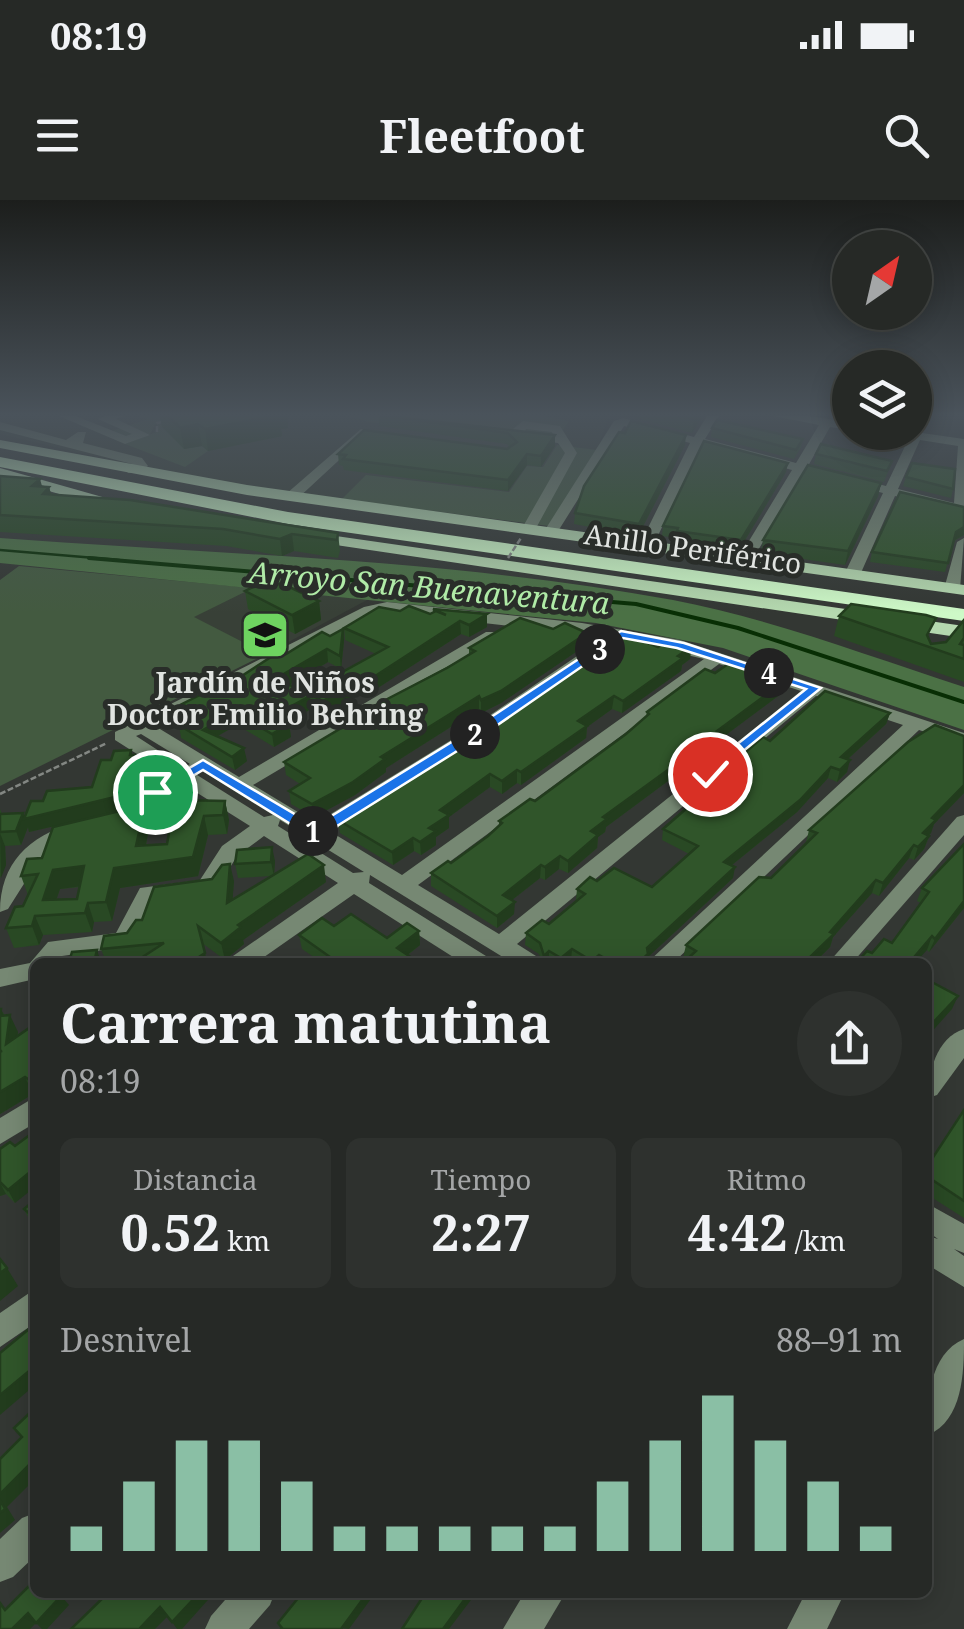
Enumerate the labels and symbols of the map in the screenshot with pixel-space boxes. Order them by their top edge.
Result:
north arrow [832,230,932,330]
street label: Anillo Periférico [582,514,804,582]
water label: Arroyo San Buenaventura [245,551,612,623]
school or university icon: Jardín de Niños Doctor Emilio Behring [239,609,291,661]
pin: 3 [575,624,625,674]
pin: 4 [744,648,794,698]
place label: Jardín de Niños Doctor Emilio Behring [107,663,423,733]
pin: 2 [450,709,500,759]
pin [668,732,753,817]
pin [113,750,198,835]
pin: 1 [288,806,338,856]

